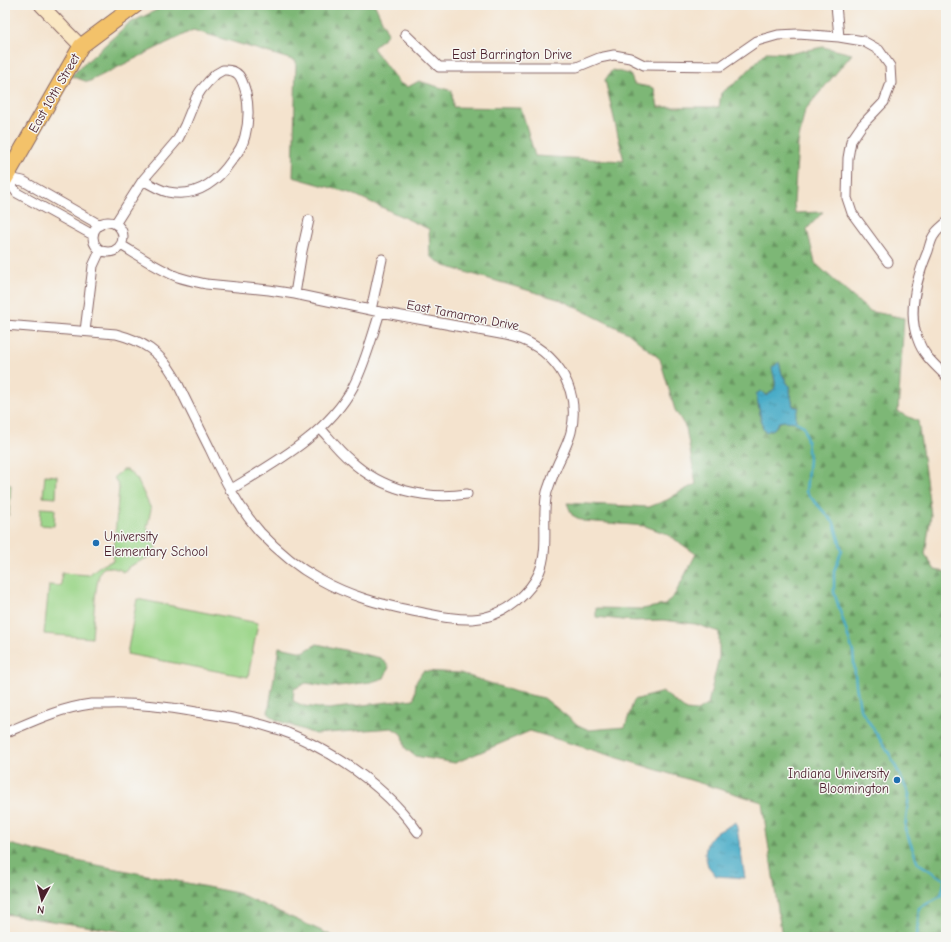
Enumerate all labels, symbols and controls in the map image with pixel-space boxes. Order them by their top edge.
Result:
street label: East Barrington Drive [452,47,572,62]
street label: East 10th Street [25,50,83,135]
street label: East Tamarron Drive [405,297,521,333]
place label: University Elementary School [104,529,208,559]
marker: University Elementary School [91,538,101,548]
place label: Indiana University Bloomington [788,766,889,796]
marker: Indiana University Bloomington [892,775,902,785]
north arrow [22,880,62,920]
text: N [36,903,45,916]

